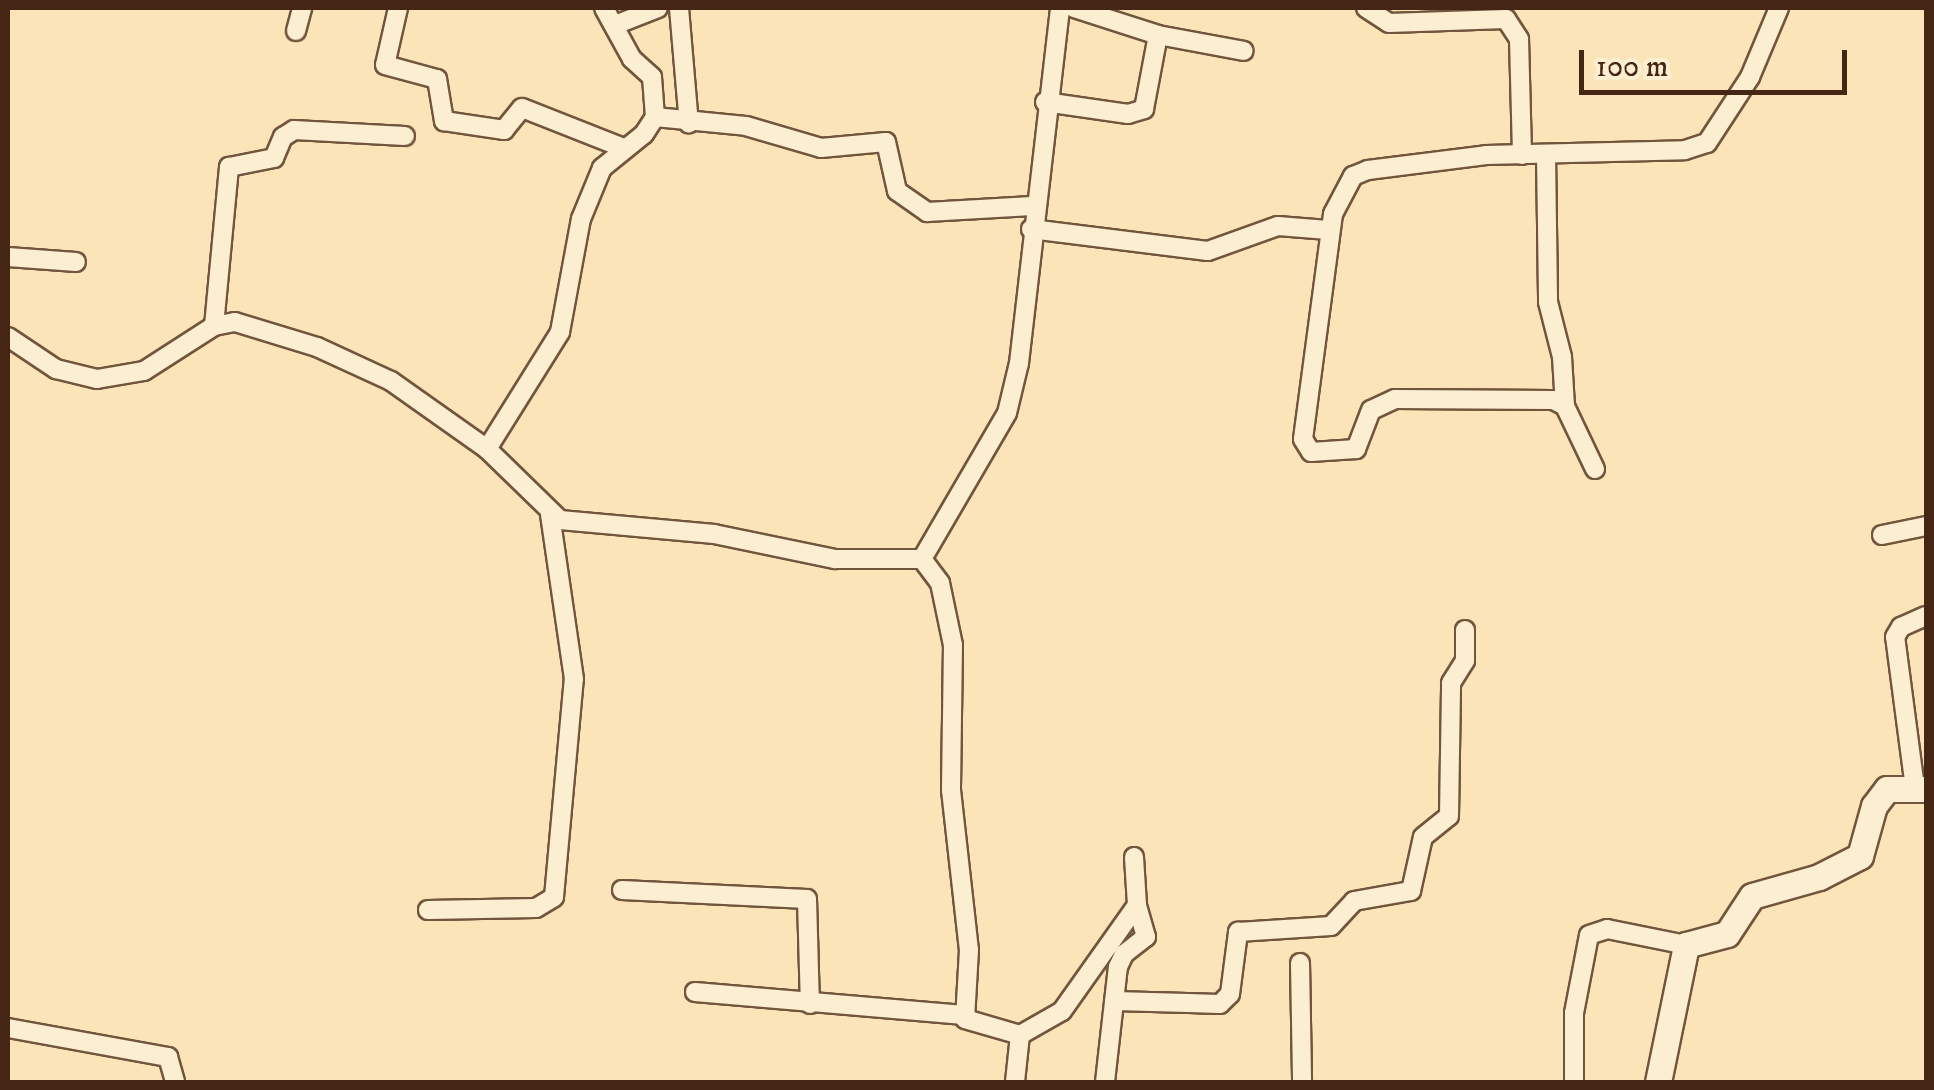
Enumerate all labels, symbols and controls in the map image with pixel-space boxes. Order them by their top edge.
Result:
scale bar [1584,30,1852,92]
text: 100 m [1596,49,1668,86]

